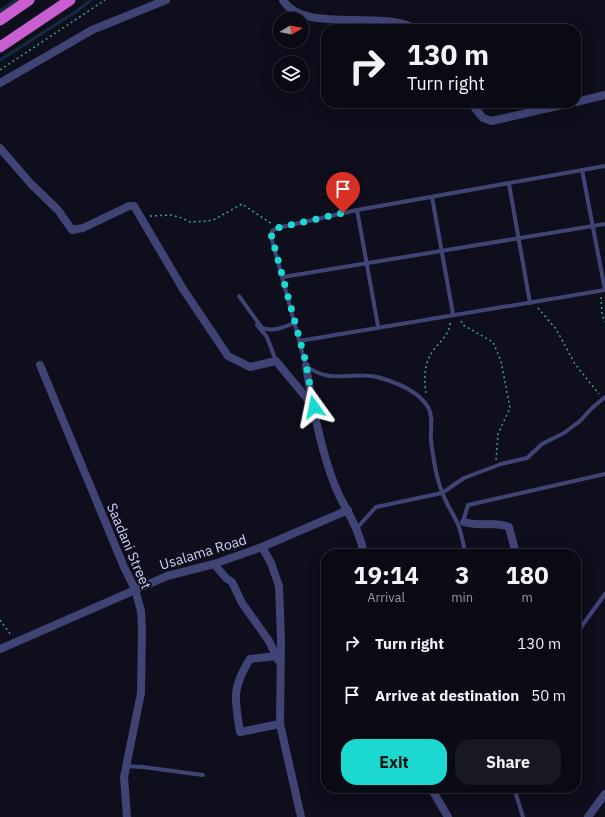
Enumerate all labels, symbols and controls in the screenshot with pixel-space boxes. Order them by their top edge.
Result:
north arrow [273,12,309,48]
map controls [273,12,309,92]
text: 130 m [407,36,489,73]
icon: right [341,40,393,92]
button: layers [273,56,309,92]
text: Turn right [407,72,485,95]
pin [326,172,360,213]
icon: arrive [332,178,354,200]
position arrow [293,386,335,428]
street label: Saadani Street [103,500,155,592]
street label: Usalama Road [157,530,249,574]
text: 19:14 [353,559,419,591]
text: 3 [455,559,469,591]
text: 180 [505,559,549,591]
text: Arrival [367,589,405,606]
text: min [451,589,473,606]
text: m [521,589,533,606]
icon: right [341,632,363,654]
text: Turn right [375,634,444,653]
text: 130 m [517,634,561,653]
icon: arrive [341,684,363,706]
text: Arrive at destination [375,686,519,705]
text: 50 m [531,686,566,705]
button: Exit [341,739,447,785]
button: Share [455,739,561,785]

